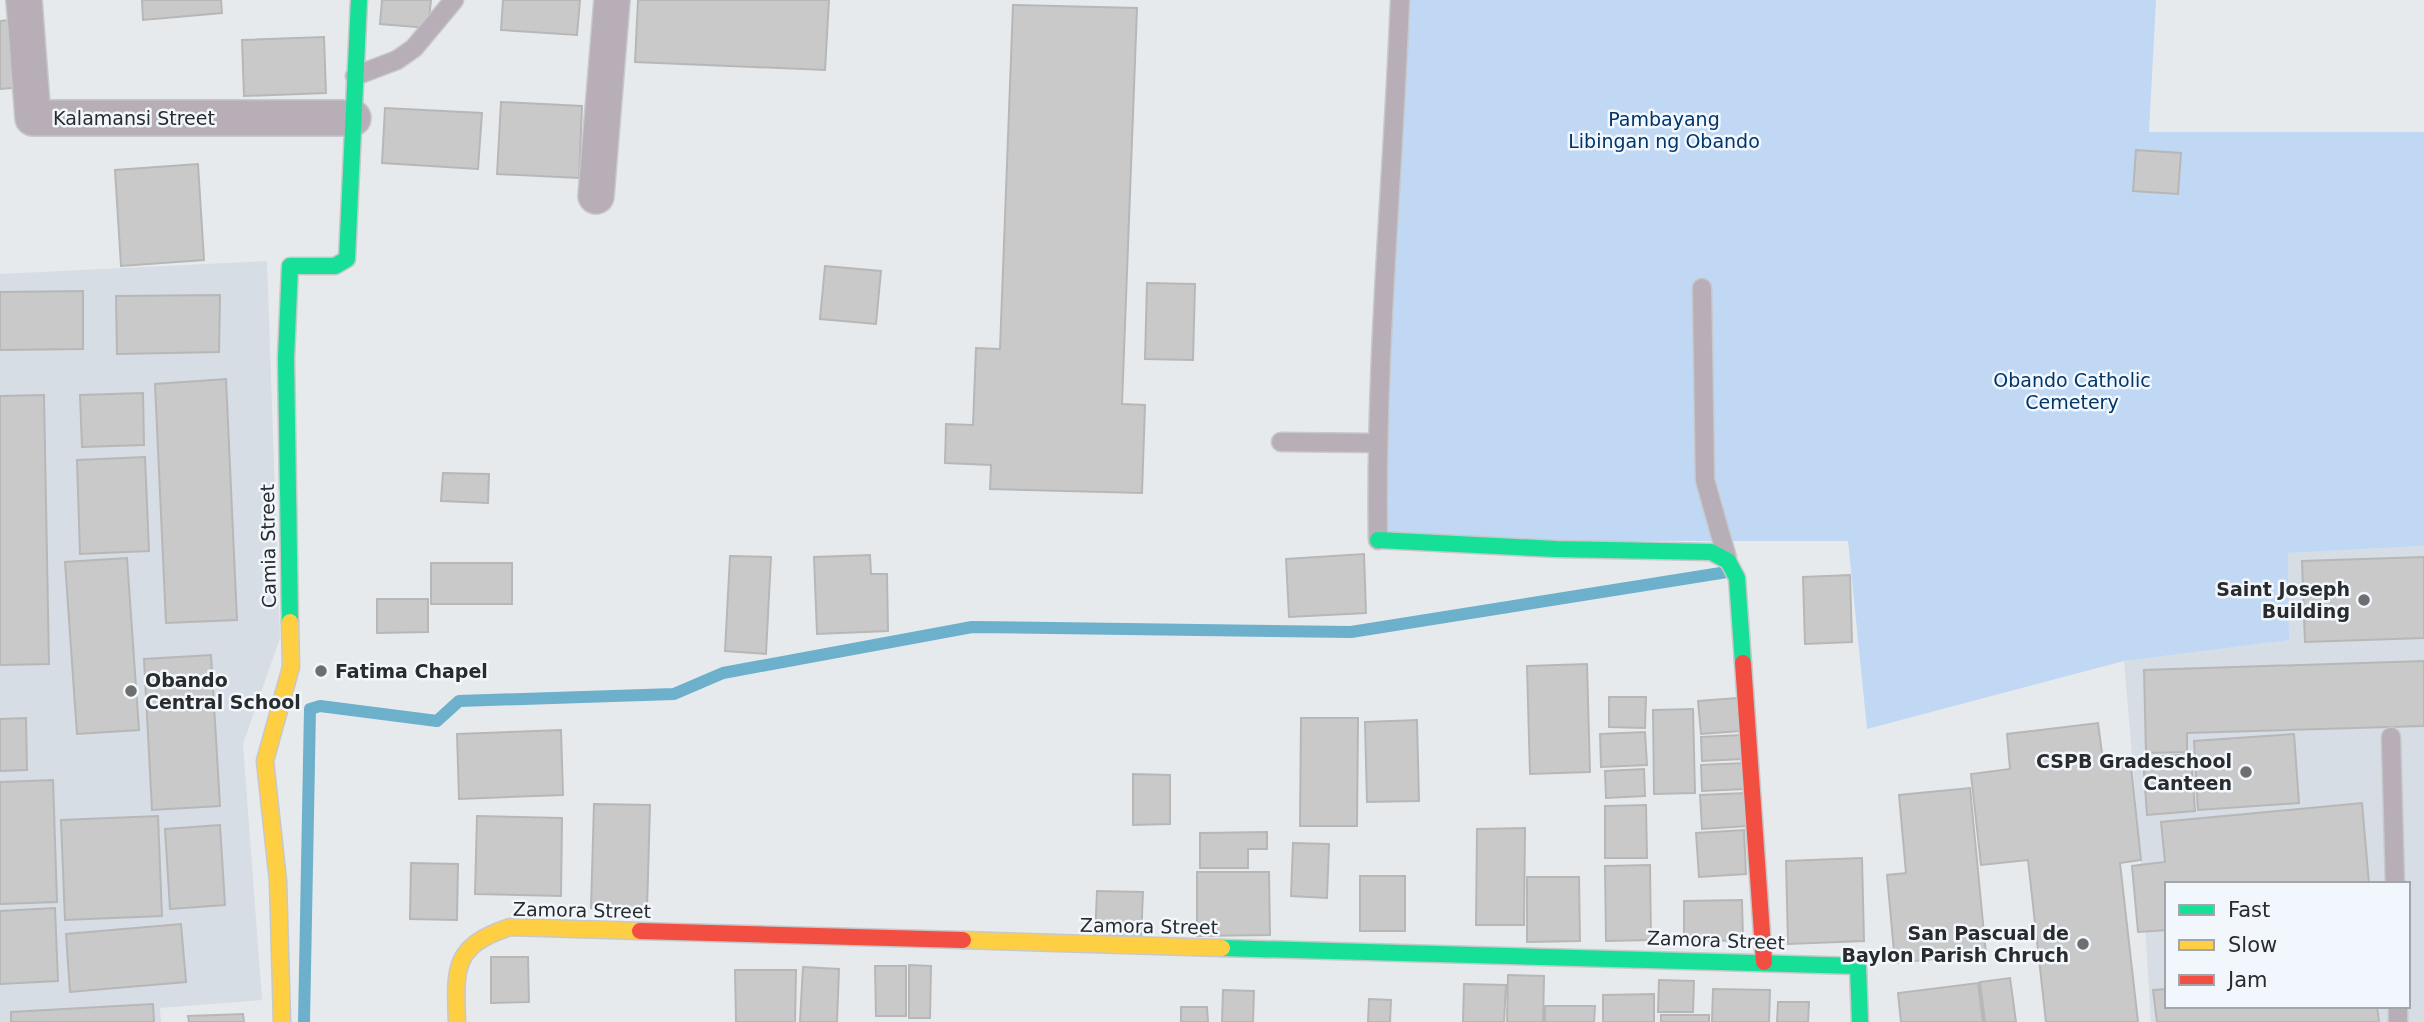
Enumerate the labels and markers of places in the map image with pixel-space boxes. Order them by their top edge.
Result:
place label: Saint Joseph Building [2216,578,2350,622]
marker: Saint Joseph Building [2356,592,2372,608]
place label: Fatima Chapel [335,660,488,682]
marker: Fatima Chapel [313,663,329,679]
place label: Obando Central School [145,669,301,713]
marker: Obando Central School [123,683,139,699]
place label: CSPB Gradeschool Canteen [2036,750,2232,794]
marker: CSPB Gradeschool Canteen [2238,764,2254,780]
place label: San Pascual de Baylon Parish Chruch [1841,922,2069,966]
marker: San Pascual de Baylon Parish Chruch [2075,936,2091,952]

